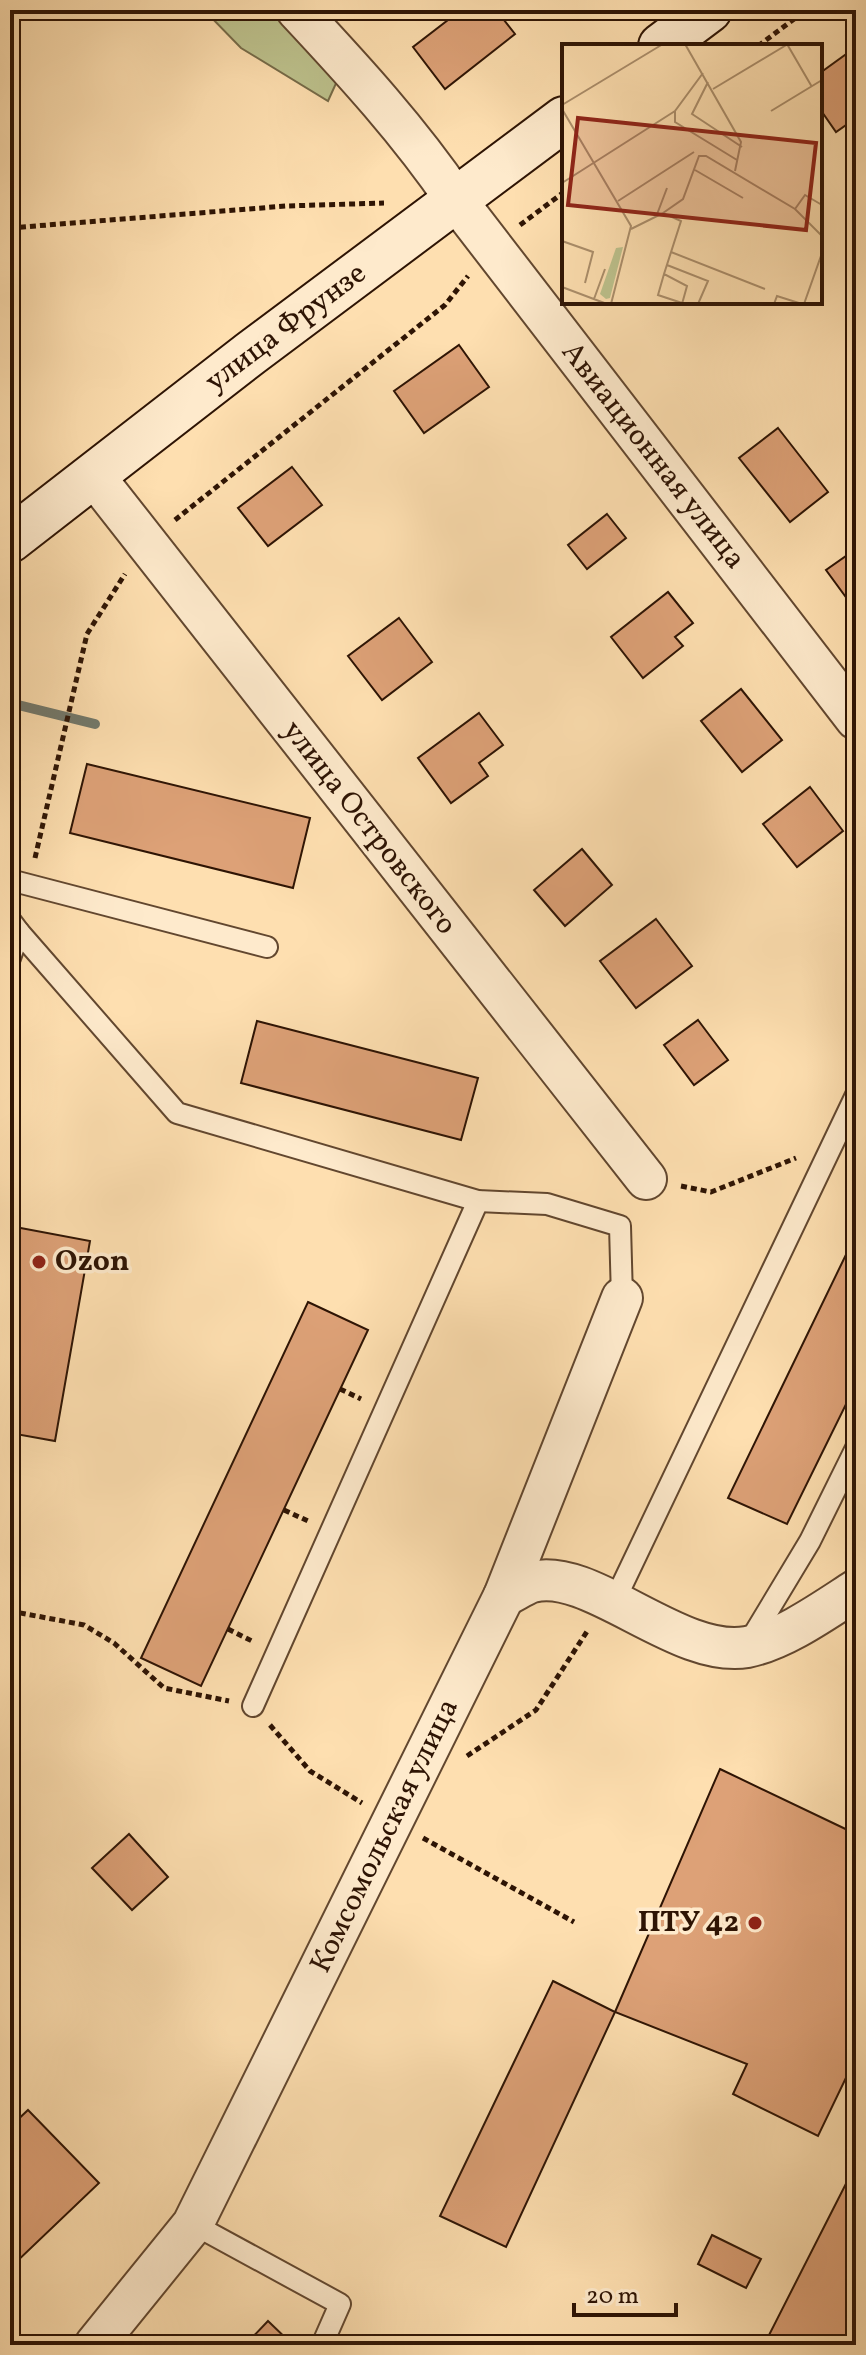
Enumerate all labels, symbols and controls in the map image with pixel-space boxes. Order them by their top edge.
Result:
inset map [562,44,822,304]
street label: улица Фрунзе [197,253,375,403]
street label: Авиационная улица [551,333,755,579]
street label: улица Островского [272,712,466,944]
place label: Ozon [55,1241,129,1283]
marker: Ozon [30,1253,48,1271]
street label: Комсомольская улица [300,1692,470,1980]
place label: ПТУ 42 [638,1902,739,1944]
marker: ПТУ 42 [746,1914,764,1932]
scale bar [574,2267,676,2317]
text: 20 m [586,2280,639,2314]

